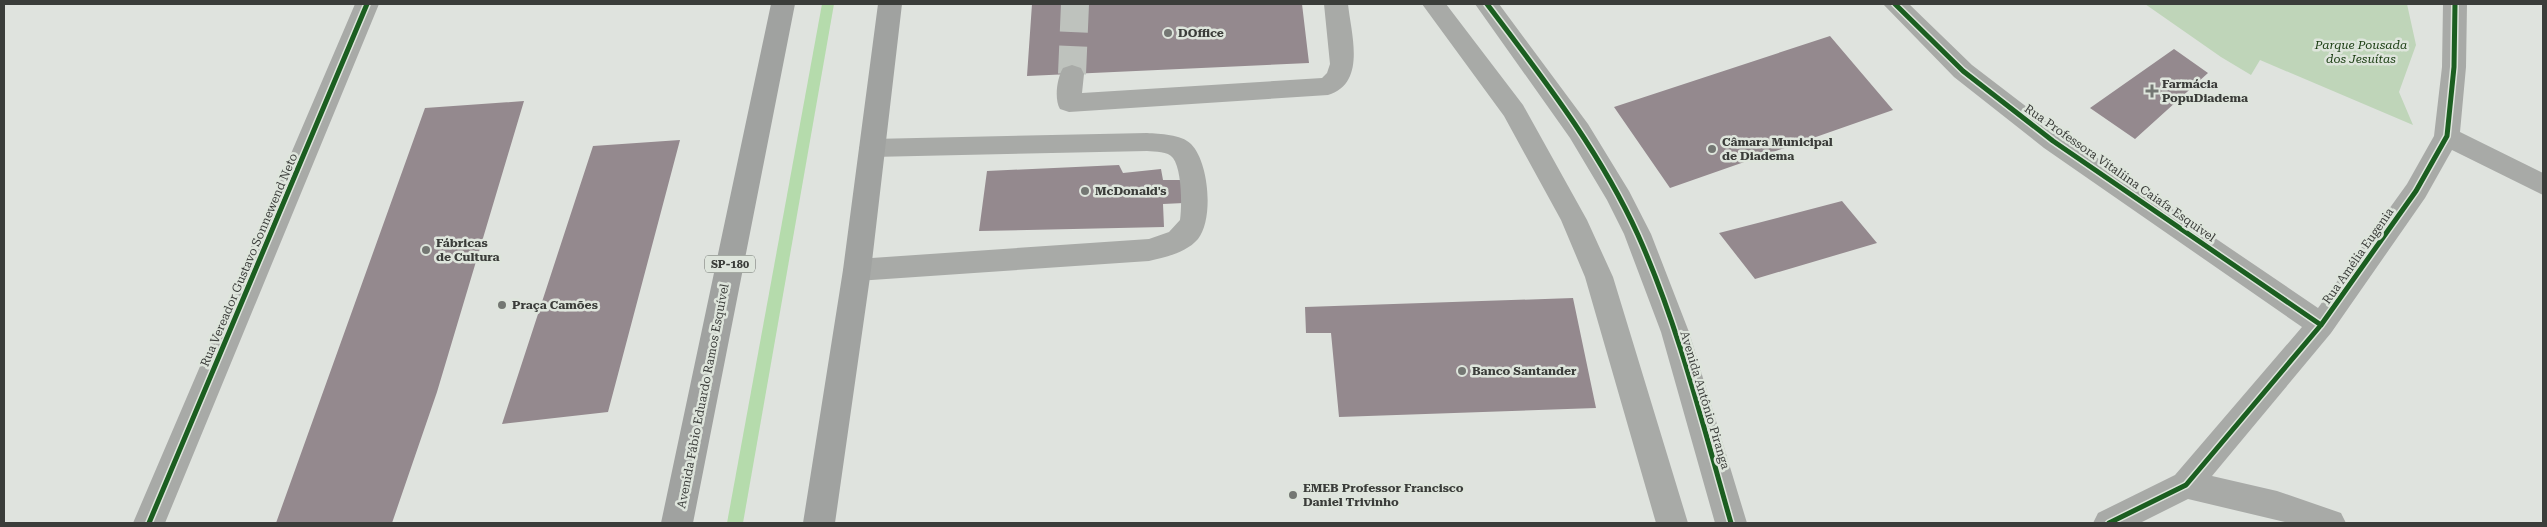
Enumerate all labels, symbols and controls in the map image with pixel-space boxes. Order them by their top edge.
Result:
place label: DOffice [1178,26,1224,40]
marker: DOffice [1162,27,1174,39]
park label: Parque Pousada dos Jesuítas [2314,38,2407,66]
place label: Farmácia PopuDiadema [2162,77,2248,105]
marker: Farmácia PopuDiadema [2146,85,2158,97]
street label: Rua Professora Vitaliina Caiafa Esquivel [2022,101,2218,245]
place label: Câmara Municipal de Diadema [1722,135,1833,163]
marker: Câmara Municipal de Diadema [1706,143,1718,155]
street label: Rua Vereador Gustavo Sonnewend Neto [198,151,300,369]
place label: McDonald's [1095,184,1167,198]
marker: McDonald's [1079,185,1091,197]
street label: Rua Amélia Eugenia [2319,205,2397,307]
place label: Fábricas de Cultura [436,236,500,264]
marker: Fábricas de Cultura [420,244,432,256]
road number: SP-180 [705,255,755,272]
street label: Avenida Fábio Eduardo Ramos Esquível [674,282,732,510]
place label: Praça Camões [512,298,598,312]
marker: Praça Camões [496,299,508,311]
street label: Avenida Antônio Piranga [1677,329,1733,471]
place label: Banco Santander [1472,364,1577,378]
marker: Banco Santander [1456,365,1468,377]
place label: EMEB Professor Francisco Daniel Trivinho [1303,481,1464,509]
marker: EMEB Professor Francisco Daniel Trivinho [1287,489,1299,501]

